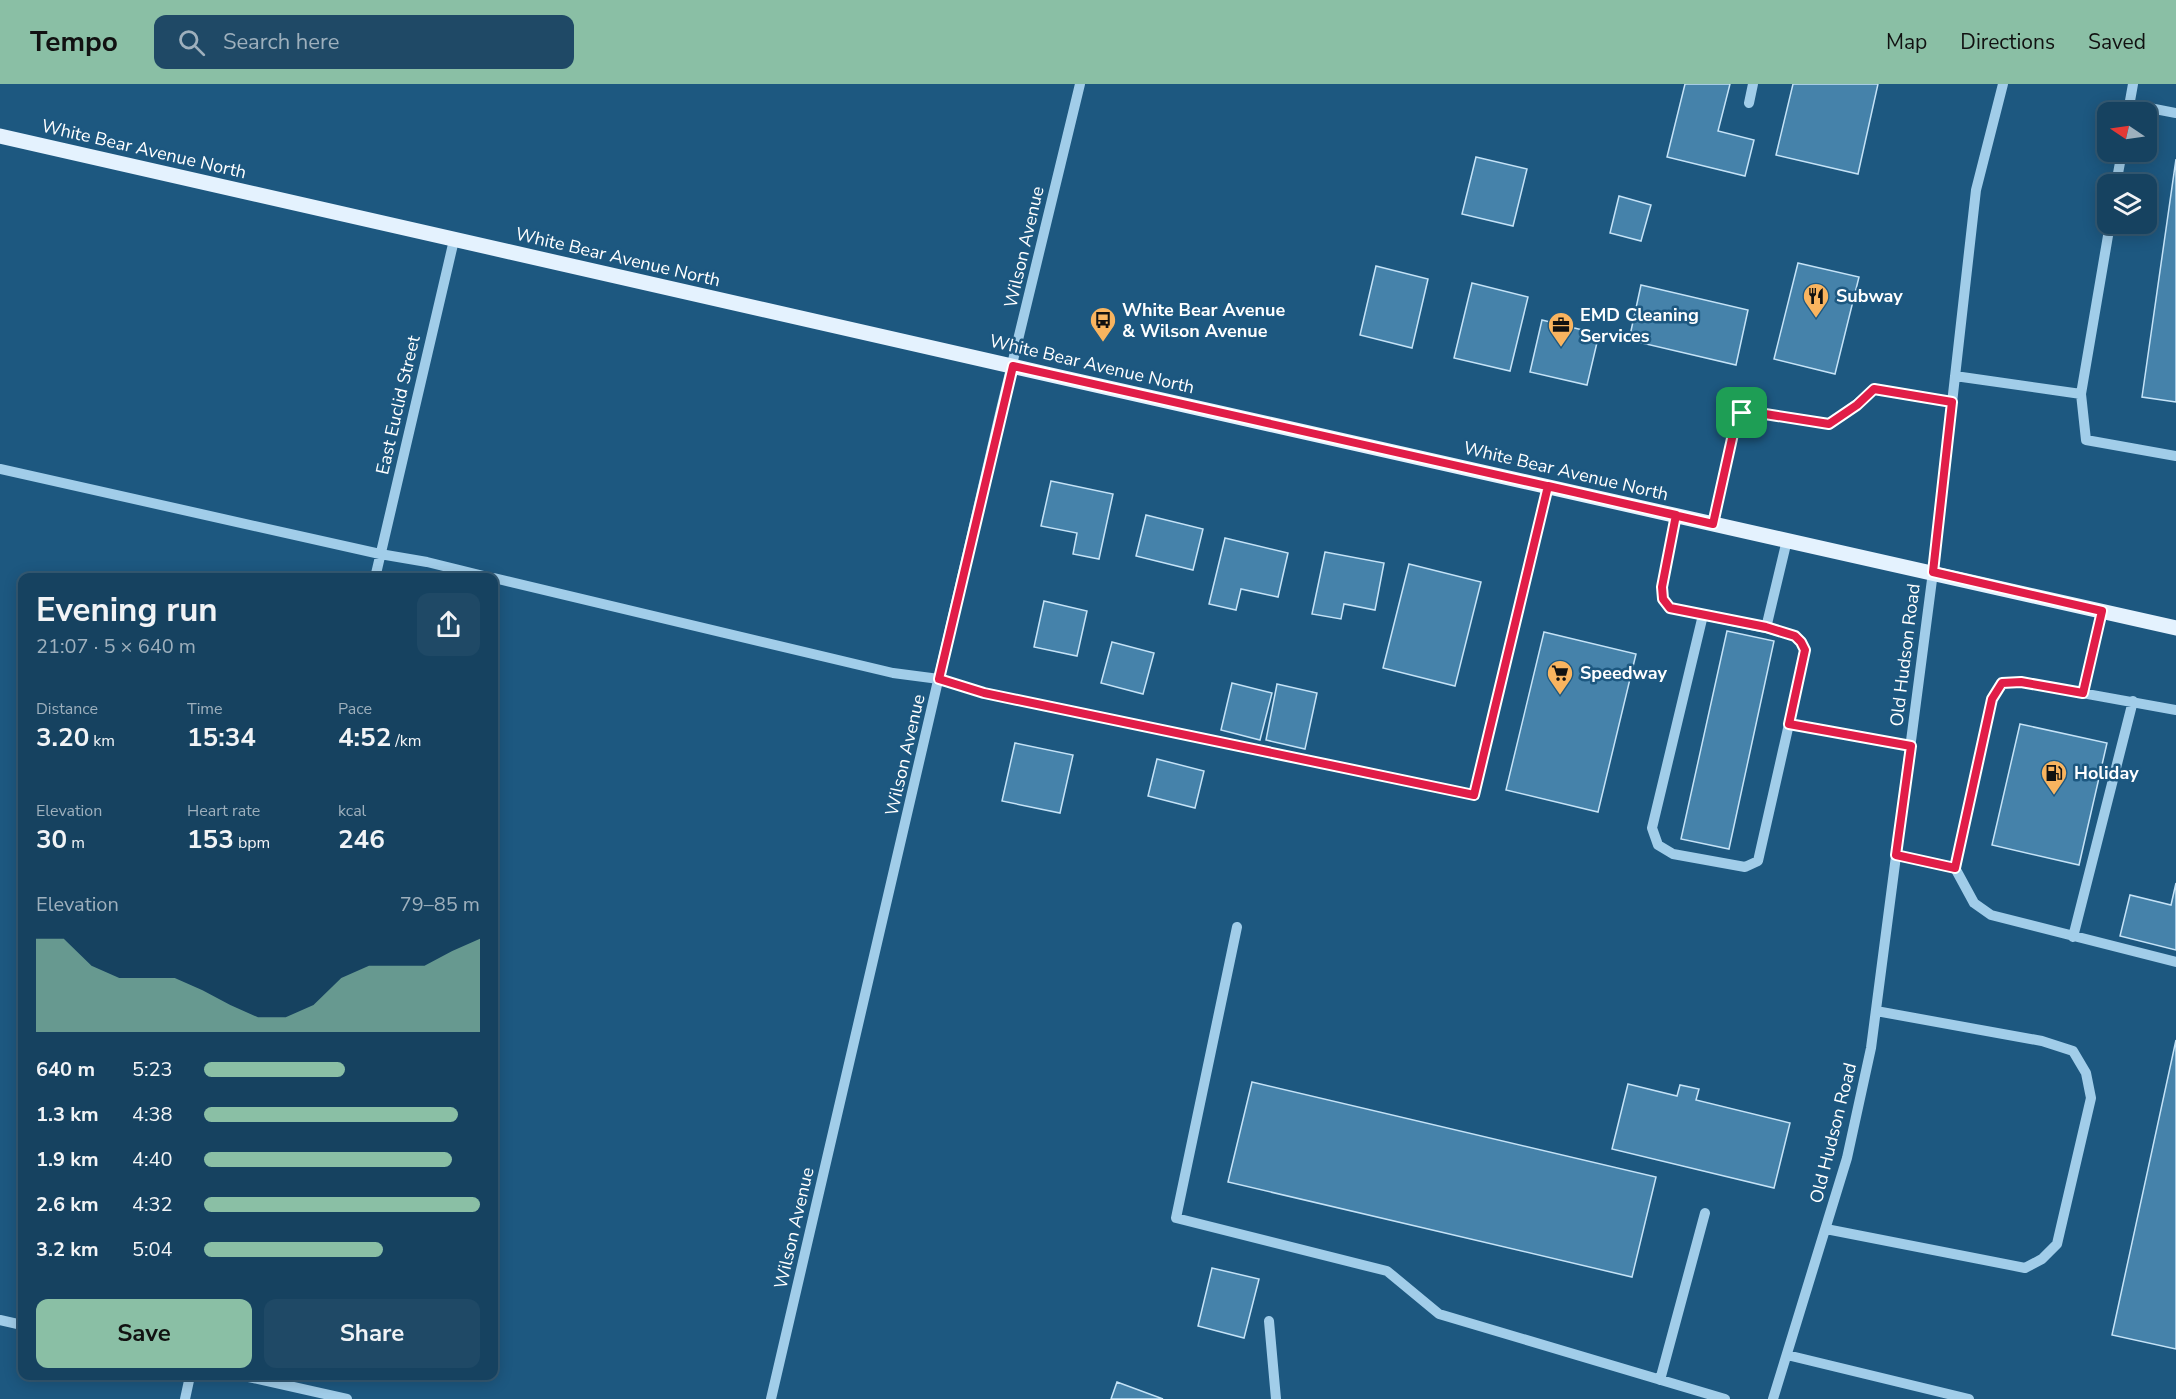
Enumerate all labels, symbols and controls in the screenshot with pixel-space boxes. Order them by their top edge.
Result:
search box [154,15,574,69]
text: Tempo [30,23,118,61]
icon: search [175,26,208,59]
text: Search here [223,27,339,57]
text: Map [1886,28,1927,56]
text: Directions [1960,28,2055,56]
text: Saved [2088,28,2146,56]
north arrow [2097,102,2157,162]
map controls [2097,102,2157,234]
street label: White Bear Avenue North [39,114,249,184]
button: layers [2097,174,2157,234]
street label: Wilson Avenue [998,184,1050,310]
street label: White Bear Avenue North [513,222,723,292]
restaurant icon: Subway [1801,281,1831,319]
place label: Subway [1836,284,1903,308]
place label: White Bear Avenue & Wilson Avenue [1122,298,1285,343]
place label: EMD Cleaning Services [1580,303,1699,348]
bus stop icon: White Bear Avenue & Wilson Avenue [1088,305,1118,343]
office icon: EMD Cleaning Services [1546,310,1576,348]
street label: White Bear Avenue North [987,329,1197,399]
street label: East Euclid Street [370,332,426,477]
pin [1716,387,1767,438]
icon: arrive [1725,396,1758,429]
street label: White Bear Avenue North [1461,436,1671,506]
street label: Old Hudson Road [1884,582,1926,728]
text: Evening run [36,588,218,633]
button: share [417,593,480,656]
text: 21:07 · 5 × 640 m [36,633,196,660]
supermarket icon: Speedway [1545,658,1575,696]
place label: Speedway [1580,661,1667,685]
street label: Wilson Avenue [879,692,931,818]
text: Distance [36,698,98,720]
text: Time [187,698,223,720]
text: Pace [338,698,372,720]
text: 3.20 [36,720,89,755]
text: 15:34 [187,720,256,755]
text: 4:52 [338,720,391,755]
text: km [89,730,115,752]
text: /km [391,730,422,752]
fuel station icon: Holiday [2039,758,2069,796]
place label: Holiday [2074,761,2139,785]
text: Elevation [36,800,102,822]
text: Heart rate [187,800,260,822]
text: kcal [338,800,366,822]
text: 30 [36,822,67,857]
text: 153 [187,822,234,857]
text: 246 [338,822,385,857]
text: m [67,832,85,854]
text: bpm [234,832,270,854]
text: Elevation [36,891,119,918]
text: 79–85 m [400,891,480,918]
text: 640 m [36,1056,95,1083]
text: 5:23 [132,1056,173,1083]
street label: Old Hudson Road [1804,1060,1862,1206]
text: 1.3 km [36,1101,99,1128]
text: 4:38 [132,1101,173,1128]
text: 1.9 km [36,1146,99,1173]
text: 4:40 [132,1146,173,1173]
street label: Wilson Avenue [768,1165,820,1291]
text: 2.6 km [36,1191,99,1218]
text: 4:32 [132,1191,173,1218]
text: 3.2 km [36,1236,99,1263]
text: 5:04 [132,1236,173,1263]
button: Save [36,1299,252,1368]
button: Share [264,1299,480,1368]

